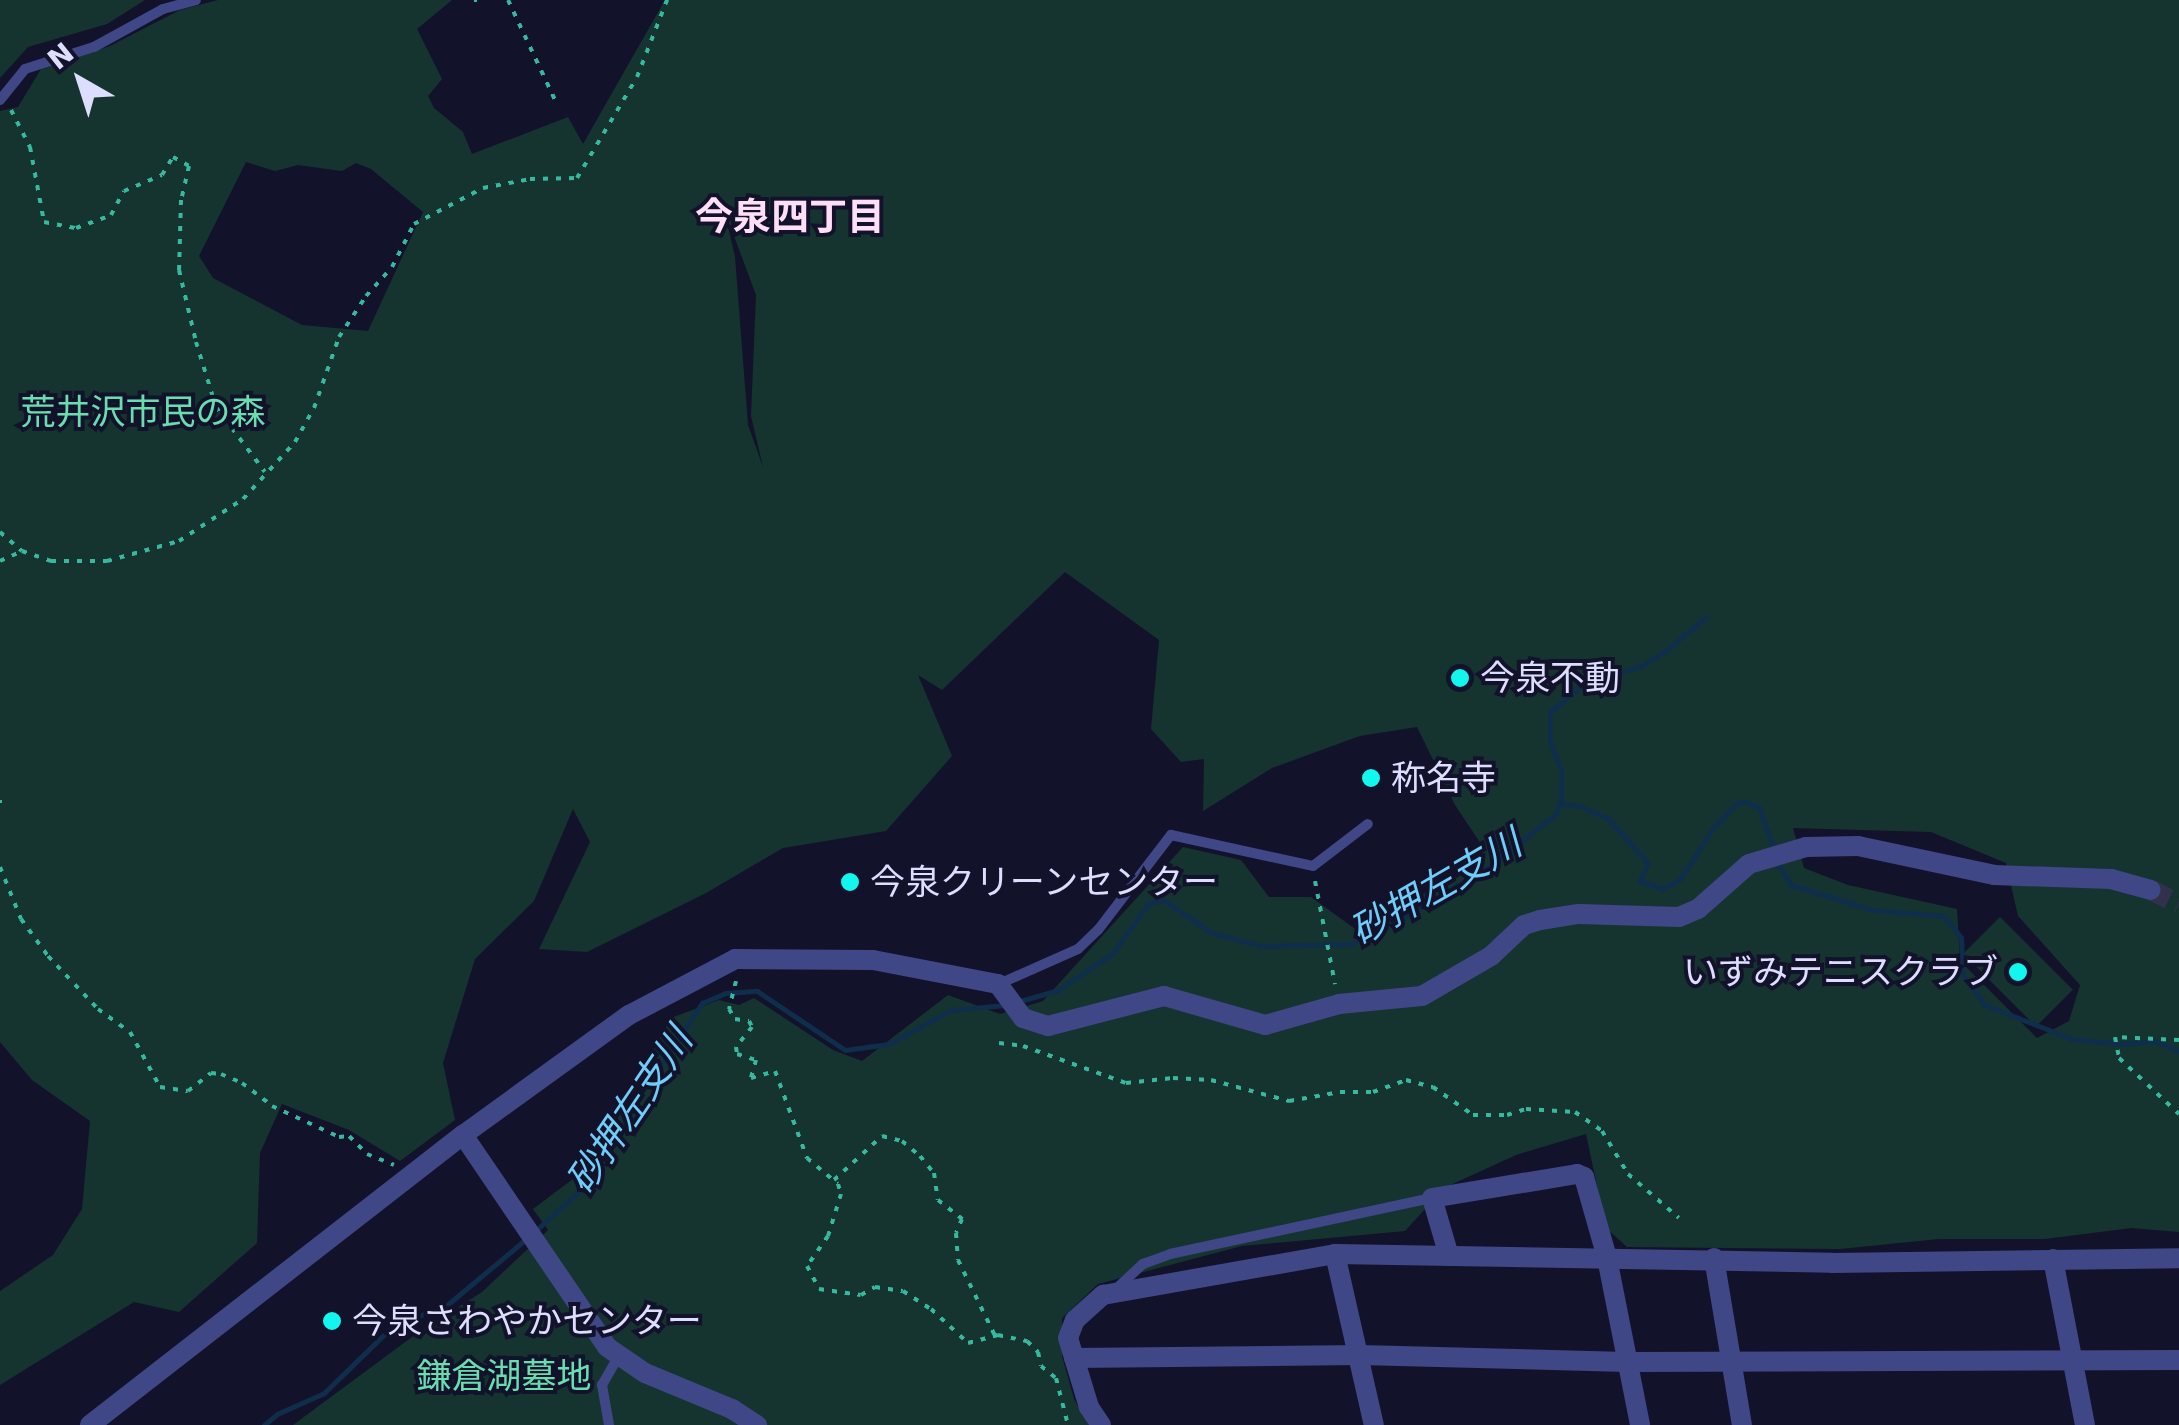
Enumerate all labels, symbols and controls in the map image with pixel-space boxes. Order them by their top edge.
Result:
north arrow [30,30,130,130]
text: N [41,36,80,76]
district label: 今泉四丁目 [695,195,885,241]
park label: 荒井沢市民の森 [21,391,265,433]
place label: 今泉不動 [1480,657,1620,699]
marker: 今泉不動 [1449,667,1471,689]
place label: 称名寺 [1391,757,1496,799]
marker: 称名寺 [1360,767,1382,789]
water label: 砂押左支川 [1342,821,1530,955]
place label: 今泉クリーンセンター [870,861,1220,903]
marker: 今泉クリーンセンター [839,871,861,893]
place label: いずみテニスクラブ [1683,951,1998,993]
marker: いずみテニスクラブ [2007,961,2029,983]
water label: 砂押左支川 [558,1019,702,1203]
place label: 今泉さわやかセンター [352,1300,702,1342]
marker: 今泉さわやかセンター [321,1310,343,1332]
park label: 鎌倉湖墓地 [417,1355,591,1397]

